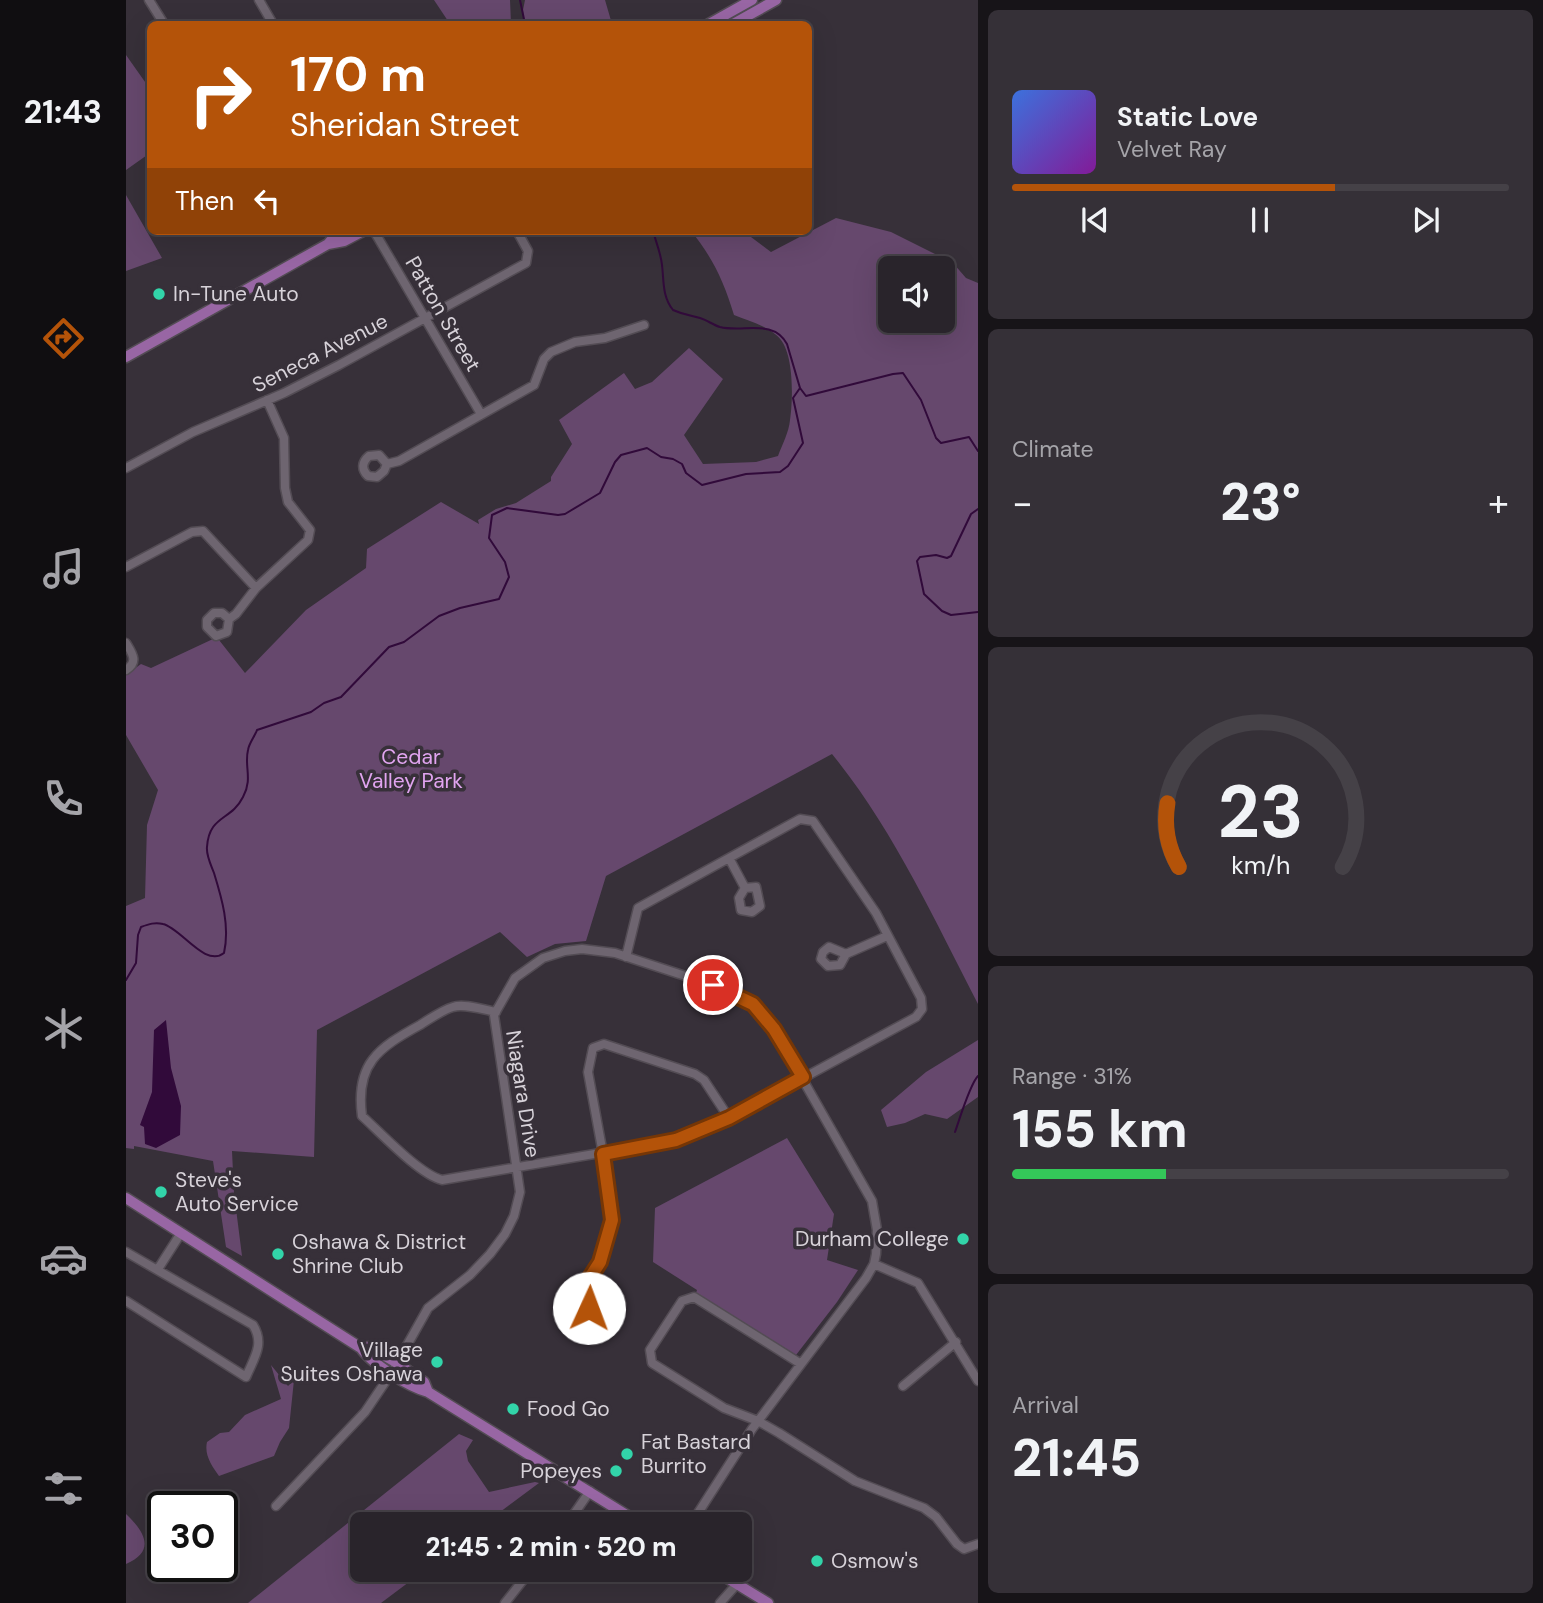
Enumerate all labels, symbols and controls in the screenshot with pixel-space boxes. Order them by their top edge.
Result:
text: 170 m [290,42,426,106]
icon: right [175,49,266,140]
text: 21:43 [24,91,102,133]
text: Static Love [1117,100,1258,134]
text: Sheridan Street [290,104,520,146]
text: Velvet Ray [1117,134,1227,164]
icon: left [248,182,286,220]
text: Then [175,184,234,218]
icon: previous [1076,201,1114,239]
icon: pause [1241,201,1279,239]
icon: next [1407,201,1445,239]
street label: Patton Street [399,251,487,377]
map controls [878,256,955,333]
button: sound [878,256,955,333]
place label: In-Tune Auto [173,280,299,308]
marker: In-Tune Auto [151,286,167,302]
street label: Seneca Avenue [247,307,393,399]
icon: directions [39,314,88,363]
text: Climate [1012,434,1094,464]
text: 23° [1220,468,1301,536]
text: − [1012,478,1033,528]
text: + [1488,478,1509,528]
icon: music [39,544,88,593]
park label: Cedar Valley Park [359,743,463,795]
text: 23 [1218,766,1303,861]
icon: phone [39,774,88,823]
text: km/h [1231,849,1290,882]
pin [683,955,743,1015]
icon: arrive [694,966,732,1004]
icon: climate [39,1004,88,1053]
street label: Niagara Drive [499,1028,547,1160]
text: Range · 31% [1012,1061,1132,1091]
text: 155 km [1012,1095,1188,1163]
place label: Steve's Auto Service [175,1166,299,1218]
marker: Steve's Auto Service [153,1184,169,1200]
place label: Durham College [795,1225,949,1253]
place label: Oshawa & District Shrine Club [292,1228,466,1280]
marker: Durham College [955,1231,971,1247]
icon: car [39,1234,88,1283]
marker: Oshawa & District Shrine Club [270,1246,286,1262]
position arrow [552,1271,626,1345]
place label: Village Suites Oshawa [281,1336,423,1388]
marker: Village Suites Oshawa [429,1354,445,1370]
text: Arrival [1012,1390,1079,1420]
place label: Food Go [527,1395,610,1423]
marker: Food Go [505,1401,521,1417]
text: 21:45 [1012,1424,1141,1492]
place label: Fat Bastard Burrito [641,1428,751,1480]
marker: Fat Bastard Burrito [619,1446,635,1462]
place label: Popeyes [520,1457,602,1485]
marker: Popeyes [608,1463,624,1479]
icon: filters [39,1464,88,1513]
speed limit sign: 30 [147,1491,238,1582]
text: 21:45 · 2 min · 520 m [425,1530,677,1564]
place label: Osmow's [831,1547,918,1575]
marker: Osmow's [809,1553,825,1569]

